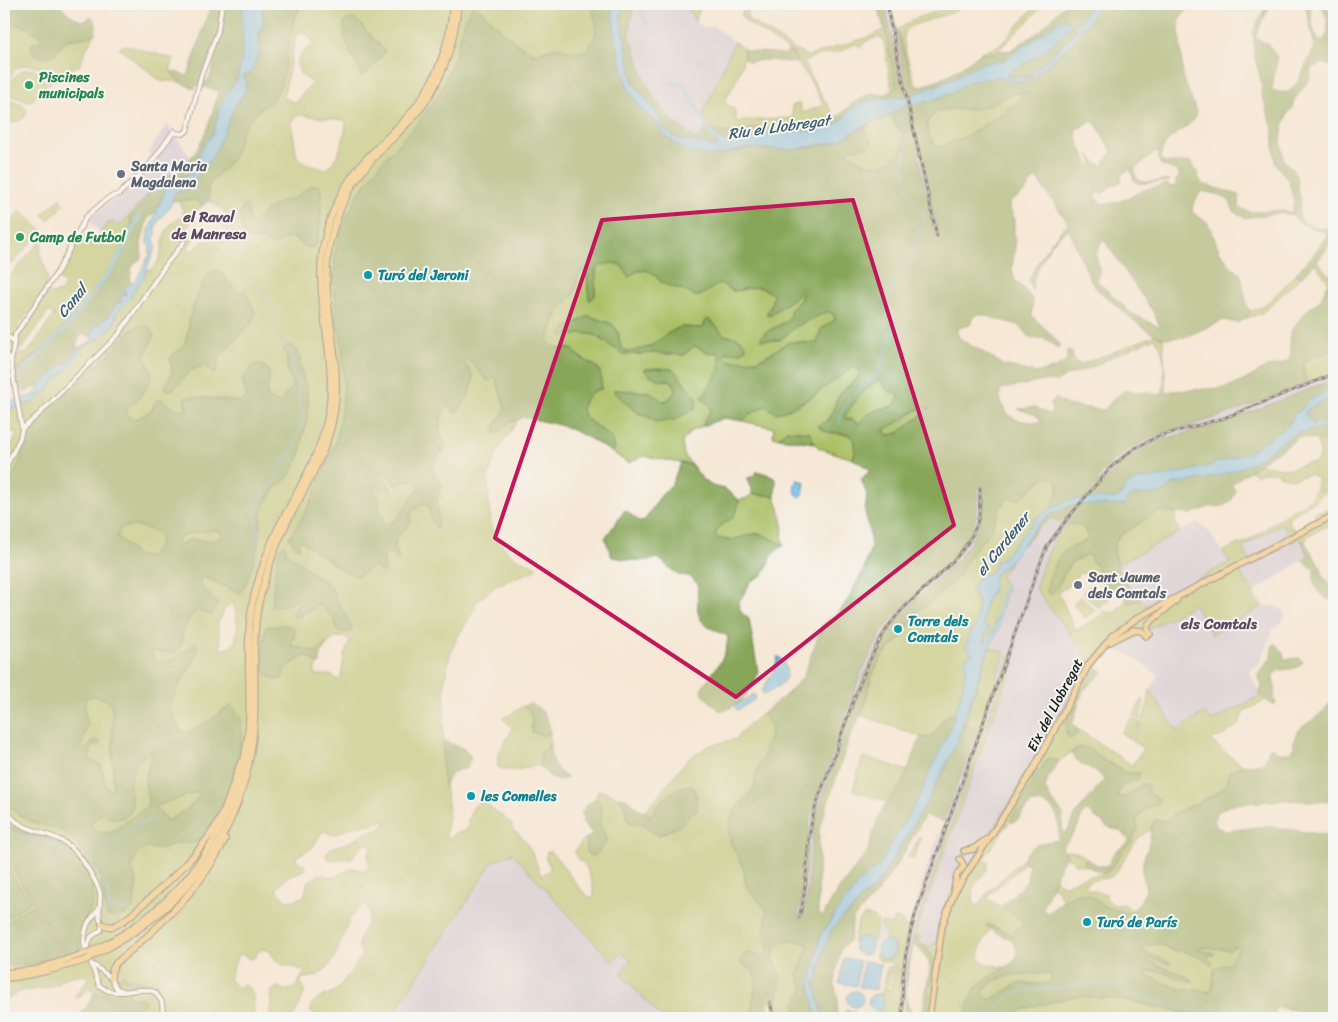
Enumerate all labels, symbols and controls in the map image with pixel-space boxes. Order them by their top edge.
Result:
place label: Piscines municipals [38,65,104,106]
marker: Piscines municipals [23,79,35,91]
water label: Riu el Llobregat [726,107,834,147]
place label: Santa Maria Magdalena [130,154,208,195]
marker: Santa Maria Magdalena [115,168,127,180]
district label: el Raval de Manresa [171,204,247,247]
place label: Camp de Futbol [29,225,127,250]
marker: Camp de Futbol [14,231,26,243]
place label: Turó del Jeroni [378,263,469,288]
marker: Turó del Jeroni [362,269,374,281]
water label: Canal [50,276,96,323]
water label: el Cardener [969,504,1039,582]
place label: Sant Jaume dels Comtals [1087,565,1167,606]
marker: Sant Jaume dels Comtals [1072,579,1084,591]
place label: Torre dels Comtals [907,609,969,650]
district label: els Comtals [1180,611,1258,637]
marker: Torre dels Comtals [892,623,904,635]
street label: Eix del Llobregat [1020,654,1090,756]
place label: les Comelles [480,784,557,809]
marker: les Comelles [465,790,477,802]
place label: Turó de París [1097,910,1178,935]
marker: Turó de París [1081,916,1093,928]

